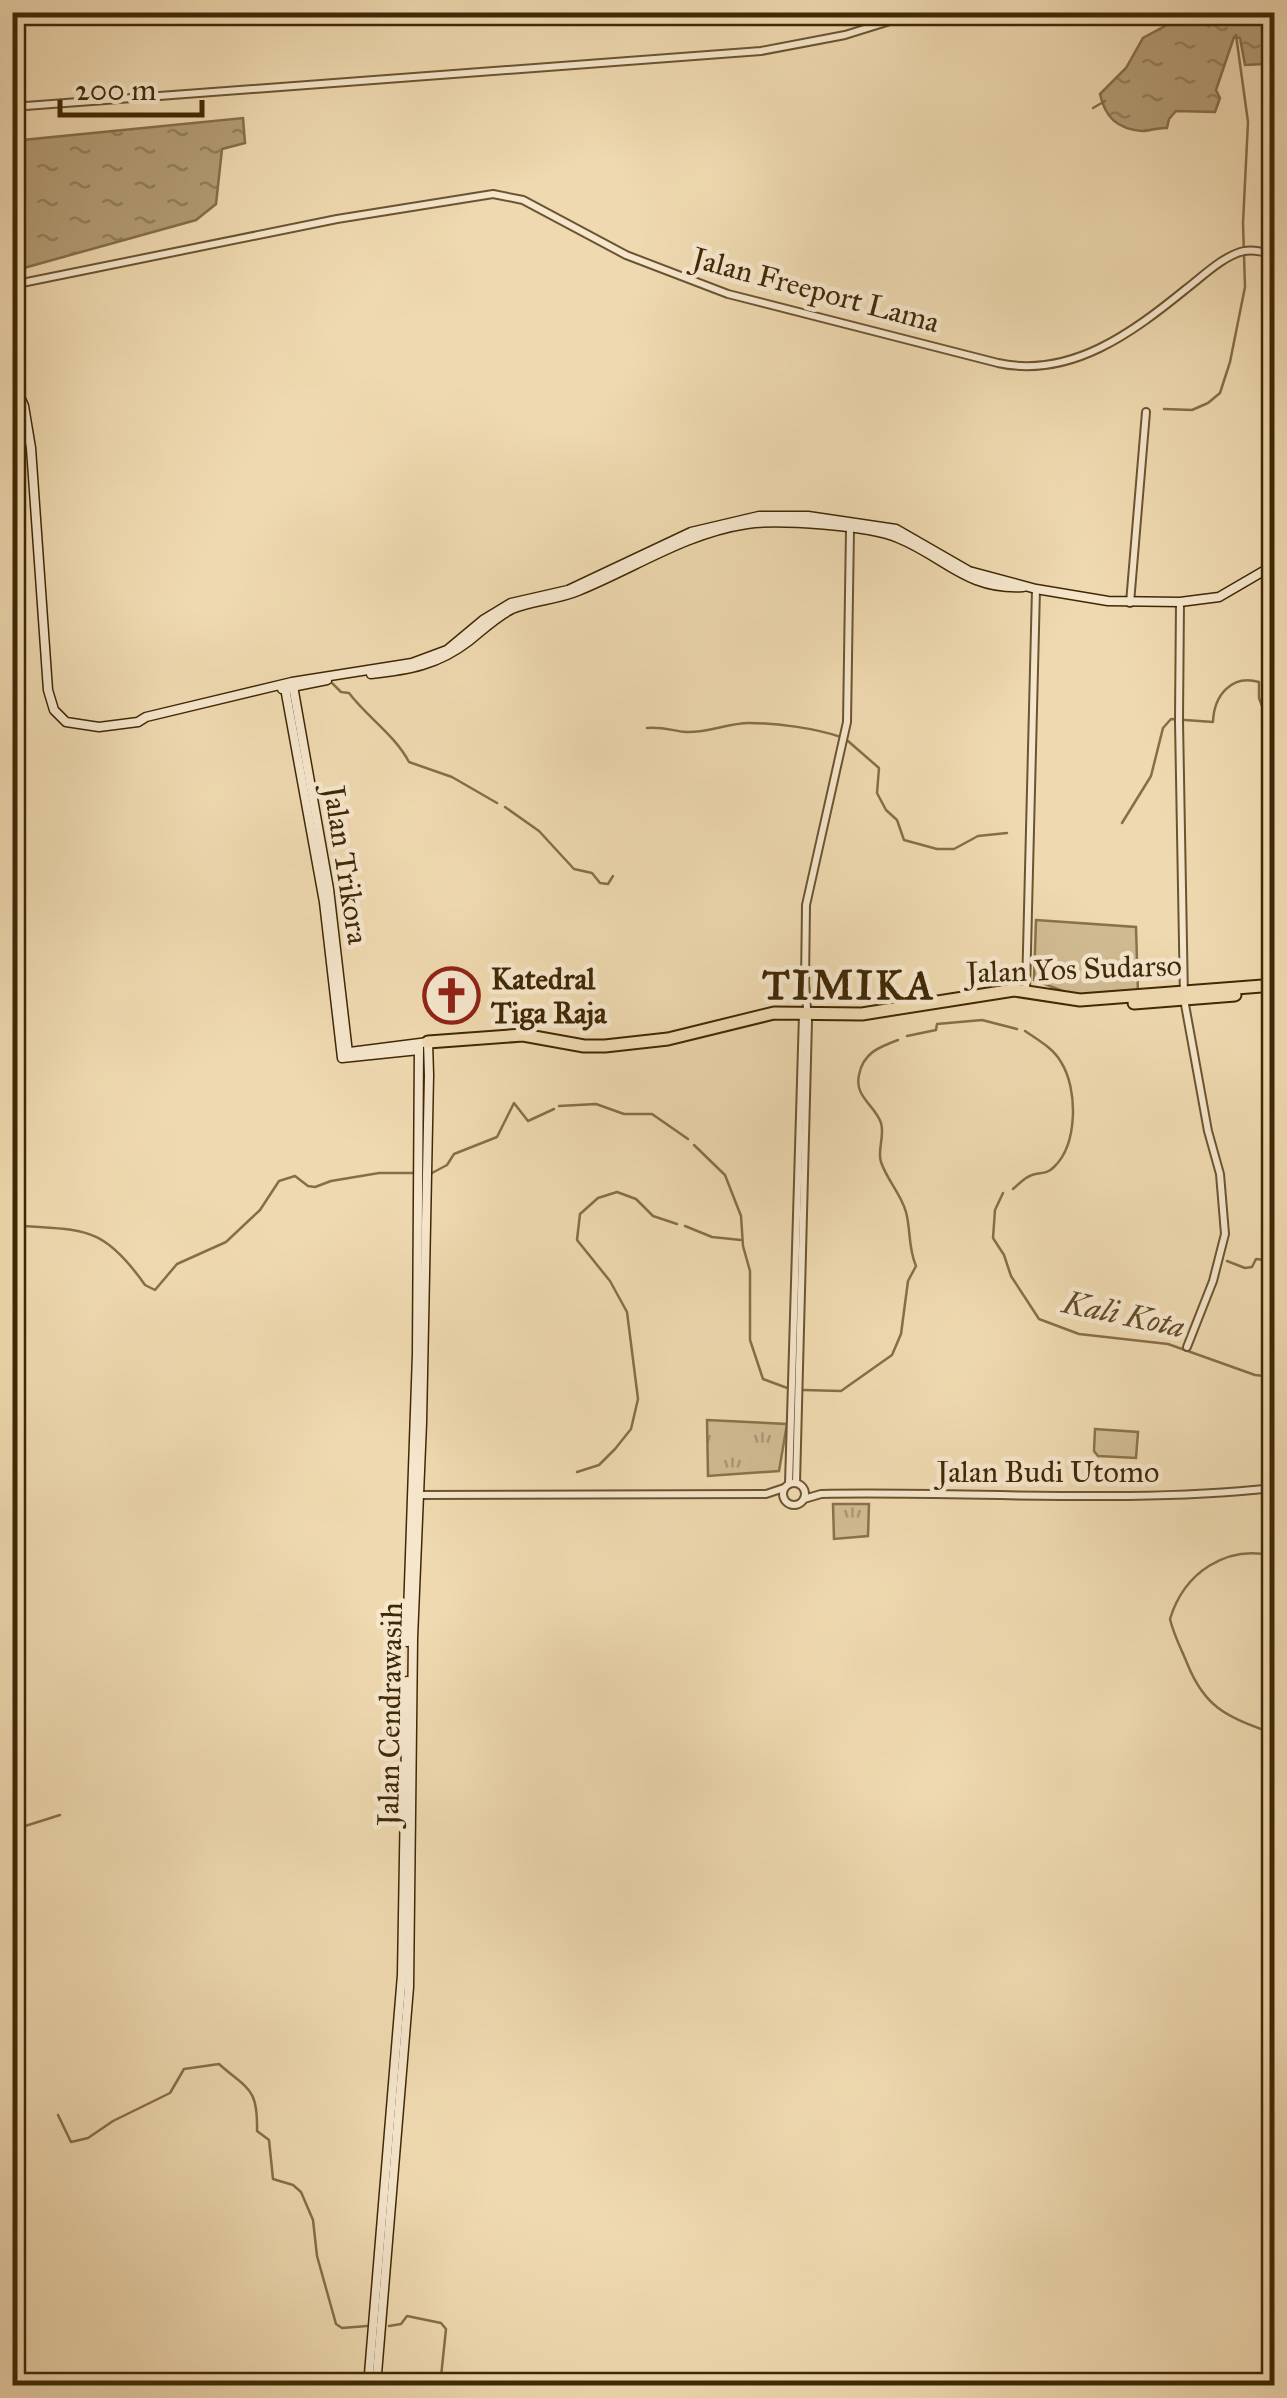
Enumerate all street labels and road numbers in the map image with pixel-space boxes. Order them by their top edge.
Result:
street label: Jalan Freeport Lama [686,239,944,340]
street label: Jalan Trikora [315,780,376,947]
street label: Jalan Yos Sudarso [963,947,1182,991]
street label: Jalan Budi Utomo [934,1454,1159,1490]
street label: Jalan Cendrawasih [370,1602,410,1829]

